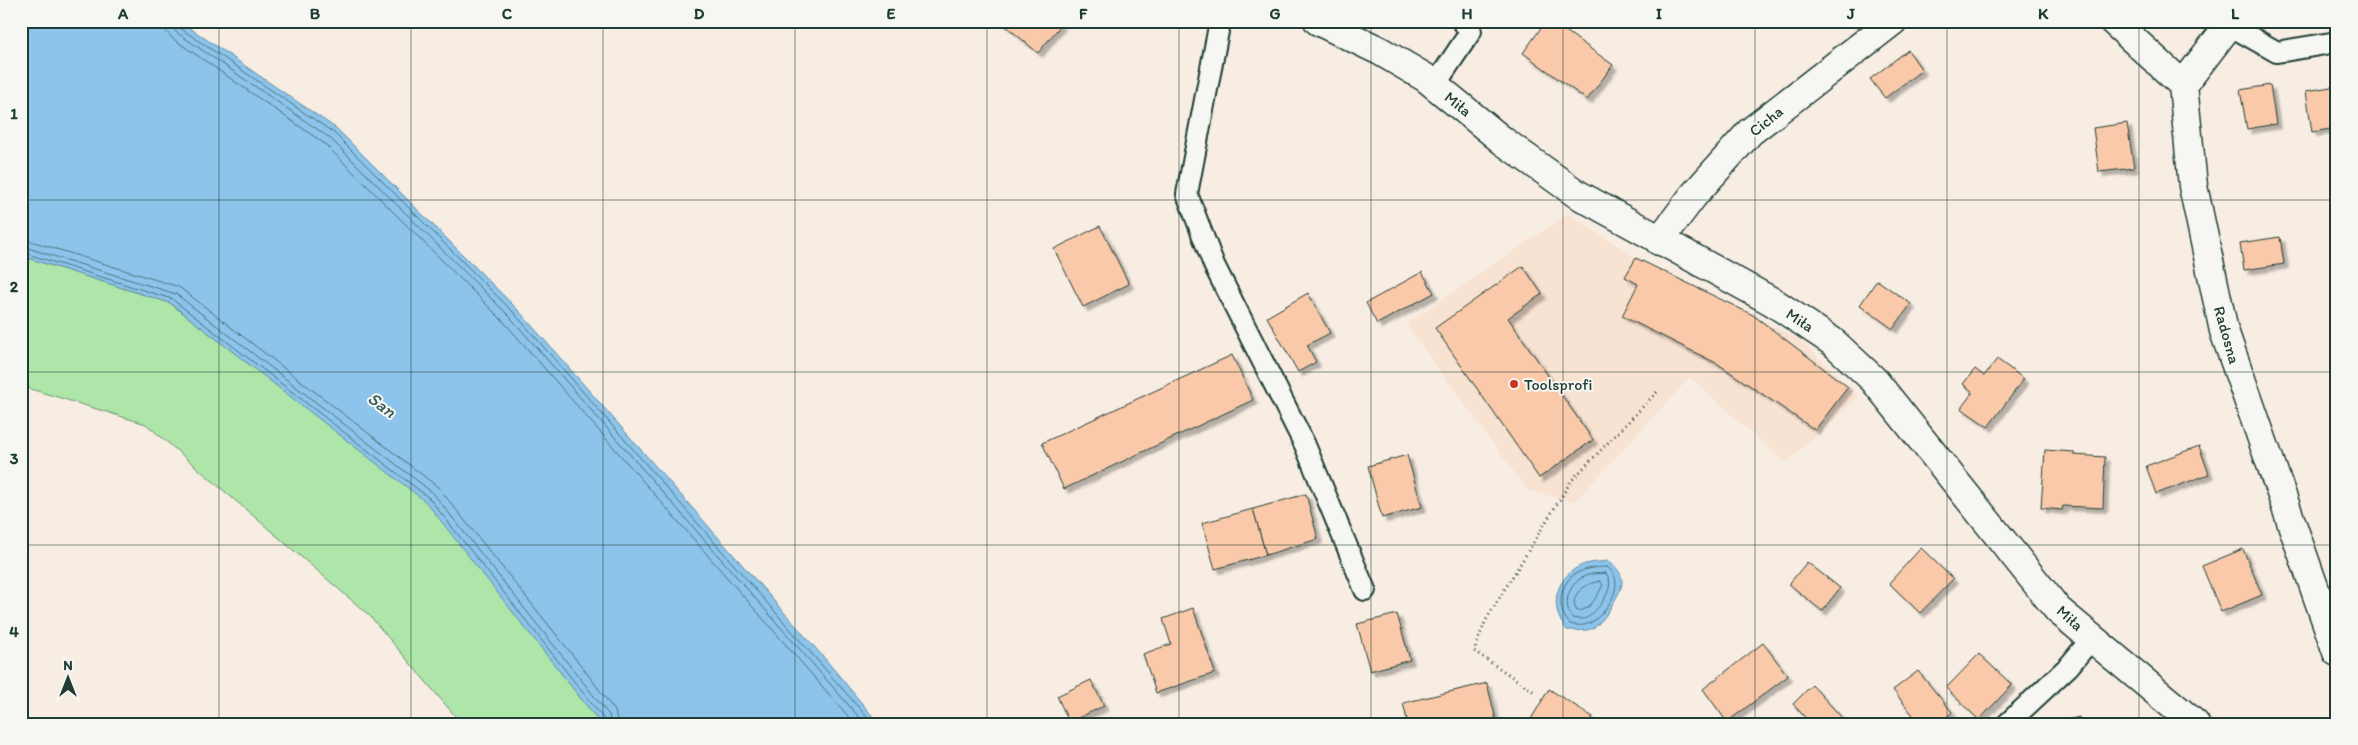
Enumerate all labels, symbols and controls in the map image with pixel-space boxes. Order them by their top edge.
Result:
text: A [117,4,129,23]
text: B [310,4,321,23]
text: C [502,4,513,23]
text: D [694,4,705,23]
text: E [887,4,896,23]
text: F [1079,4,1088,23]
text: G [1269,4,1281,23]
text: H [1461,4,1473,23]
text: I [1656,4,1662,23]
text: J [1846,4,1855,23]
text: K [2038,4,2049,23]
text: L [2231,4,2240,23]
street label: Miła [1441,87,1475,121]
street label: Cicha [1745,102,1787,140]
text: 1 [10,104,18,123]
text: 2 [10,277,19,296]
street label: Miła [1783,304,1817,336]
street label: Radosna [2210,304,2245,367]
place label: Toolsprofi [1524,375,1592,394]
marker: Toolsprofi [1508,378,1520,390]
water label: San [364,387,401,423]
text: 3 [10,449,19,468]
street label: Miła [2053,601,2087,635]
text: 4 [9,622,19,641]
north arrow [42,652,92,702]
text: N [63,657,73,674]

